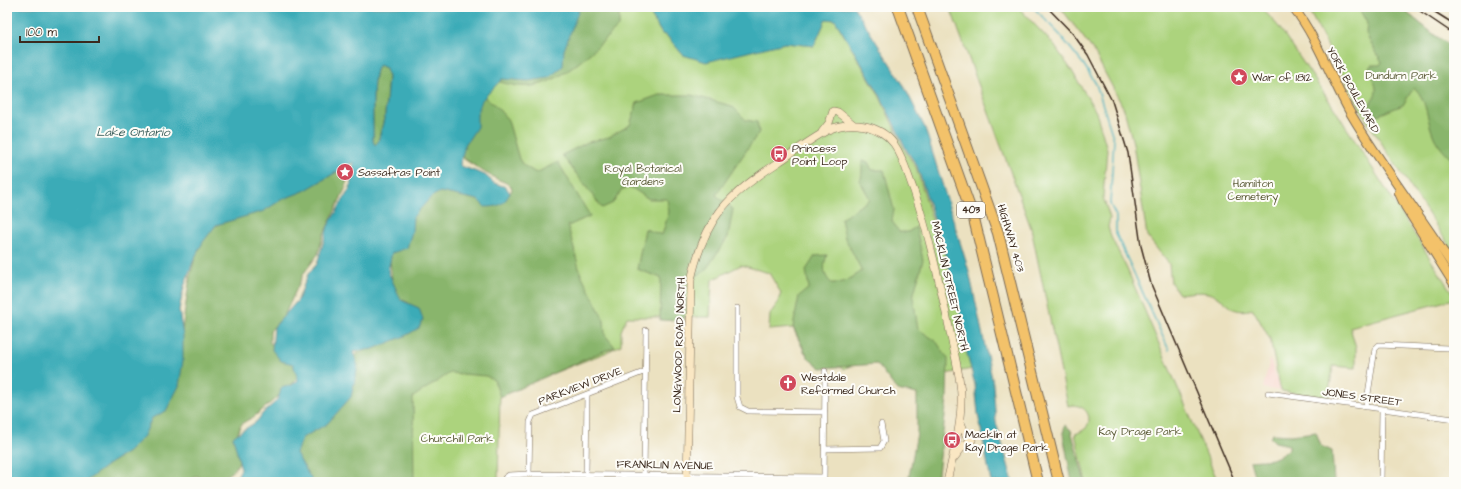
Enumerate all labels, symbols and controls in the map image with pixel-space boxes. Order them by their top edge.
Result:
scale bar [20,18,99,44]
text: 100 m [26,24,57,41]
street label: YORK BOULEVARD [1323,44,1383,136]
place icon: War of 1812 [1229,67,1249,87]
park label: Dundurn Park [1366,68,1437,83]
place label: War of 1812 [1252,70,1312,85]
water label: Lake Ontario [96,124,171,141]
place label: Princess Point Loop [792,141,847,169]
bus stop icon: Princess Point Loop [769,144,789,164]
park label: Royal Botanical Gardens [604,161,682,189]
place icon: Sassafras Point [335,162,355,182]
place label: Sassafras Point [358,165,441,180]
park label: Hamilton Cemetery [1228,176,1278,205]
road number: 403 [957,202,985,218]
street label: HIGHWAY 403 [994,202,1029,274]
street label: MACKLIN STREET NORTH [928,220,972,353]
street label: LONGWOOD ROAD NORTH [669,277,689,413]
street label: PARKVIEW DRIVE [536,363,624,409]
place label: Westdale Reformed Church [801,370,896,398]
church icon: Westdale Reformed Church [778,373,798,393]
street label: JONES STREET [1321,384,1403,410]
park label: Kay Drage Park [1099,424,1182,440]
place label: Macklin at Kay Drage Park [965,427,1048,456]
bus stop icon: Macklin at Kay Drage Park [942,430,962,450]
park label: Churchill Park [421,431,493,446]
street label: FRANKLIN AVENUE [617,457,714,473]

